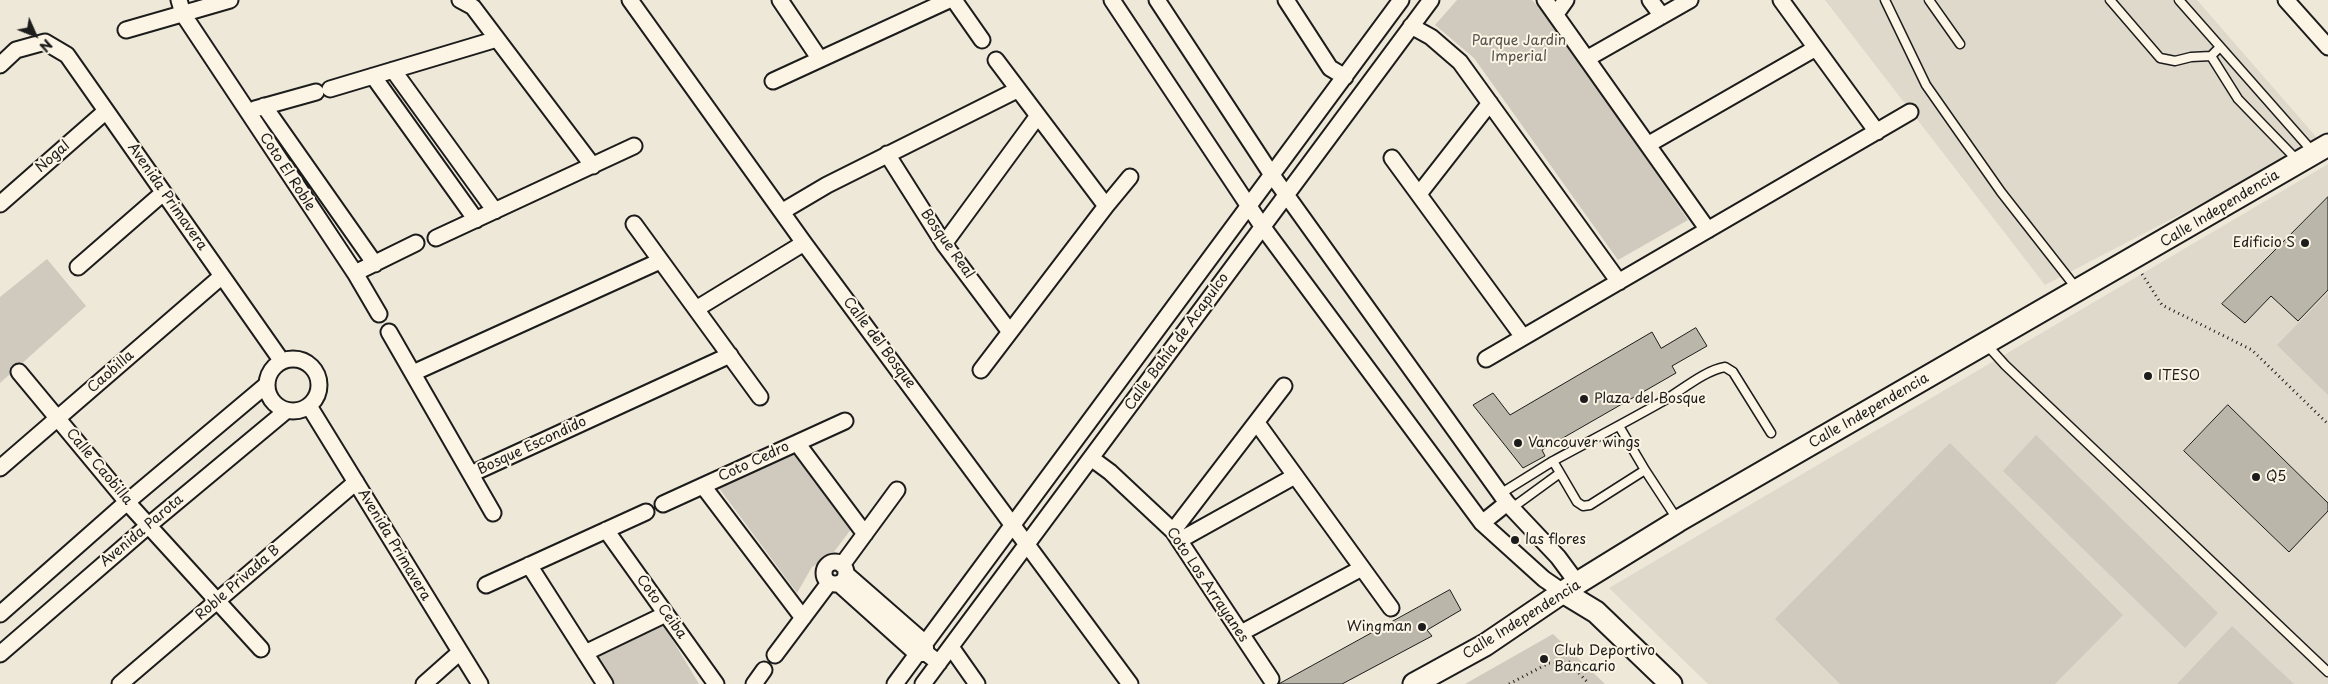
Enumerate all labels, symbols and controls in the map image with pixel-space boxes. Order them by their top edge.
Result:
north arrow [10,10,60,60]
park label: Parque Jardin Imperial [1472,33,1566,65]
text: N [35,34,58,57]
street label: Coto El Roble [256,130,318,214]
street label: Nogal [32,138,74,176]
street label: Avenida Primavera [124,140,210,254]
street label: Calle Independencia [2158,167,2282,251]
street label: Bosque Real [917,206,977,282]
place label: Edificio S [2233,235,2295,251]
marker: Edificio S [2299,237,2311,249]
street label: Calle Bahía de Acapulco [1122,270,1232,414]
street label: Calle del Bosque [839,294,919,392]
street label: Caobilla [84,347,138,397]
place label: ITESO [2158,368,2200,384]
street label: Calle Independencia [1806,370,1932,452]
marker: ITESO [2142,370,2154,382]
place label: Plaza del Bosque [1594,391,1706,407]
marker: Plaza del Bosque [1578,393,1590,405]
street label: Bosque Escondido [475,413,589,479]
street label: Calle Caobilla [62,425,136,509]
place label: Vancouver wings [1528,435,1640,451]
marker: Vancouver wings [1512,437,1524,449]
street label: Coto Cedro [716,438,792,486]
place label: Q5 [2266,469,2286,485]
marker: Q5 [2250,471,2262,483]
street label: Avenida Primavera [354,486,434,604]
street label: Avenida Parota [97,491,187,571]
street label: Coto Los Arrayanes [1162,524,1252,646]
place label: las flores [1525,532,1586,548]
marker: las flores [1509,534,1521,546]
street label: Roble Privada B [193,542,283,624]
street label: Coto Ceiba [632,572,690,642]
street label: Calle Independencia [1460,577,1584,663]
place label: Wingman [1347,619,1412,635]
marker: Wingman [1416,621,1428,633]
place label: Club Deportivo Bancario [1554,643,1655,676]
marker: Club Deportivo Bancario [1538,653,1550,665]

